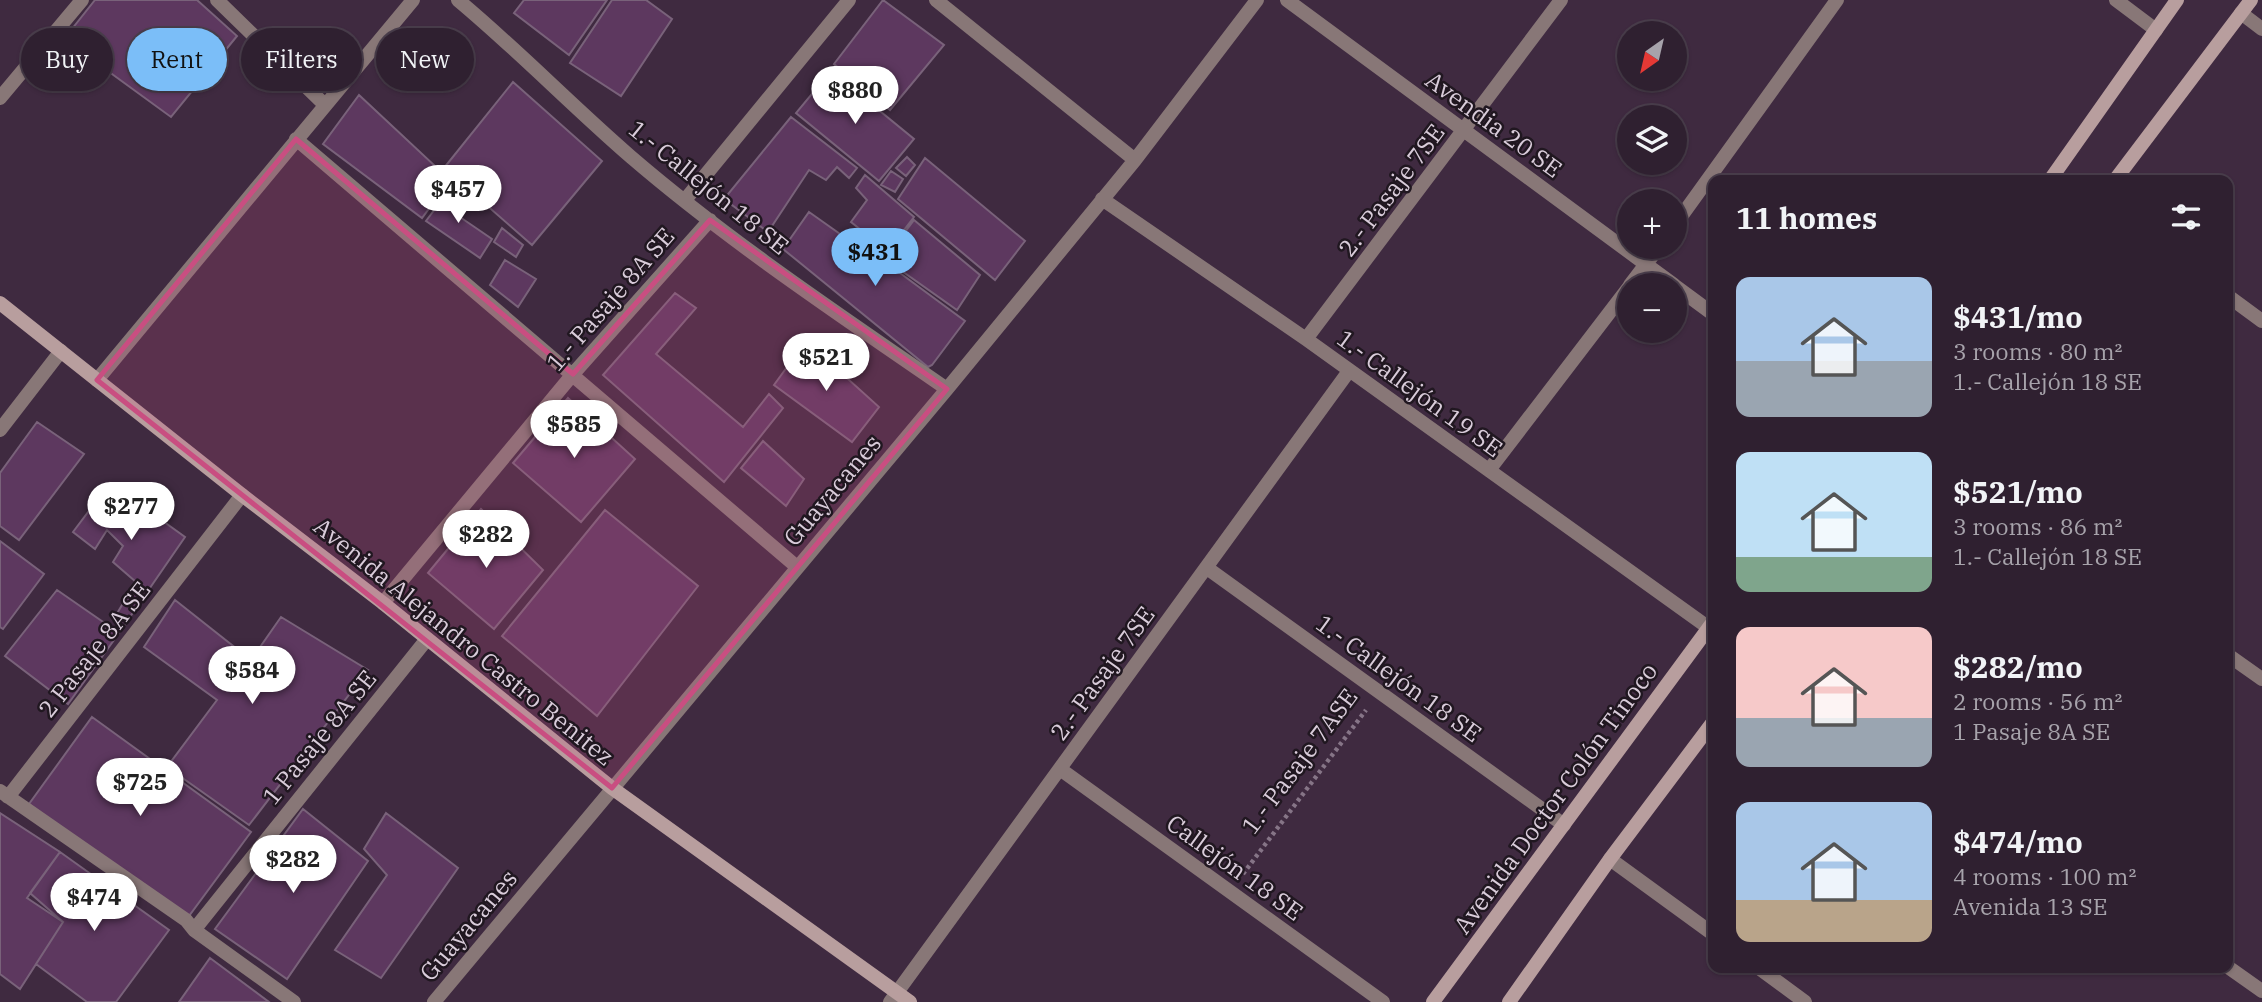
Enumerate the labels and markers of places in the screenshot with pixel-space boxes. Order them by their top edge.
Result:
pin: $880 [814,66,896,126]
pin: $457 [417,166,499,225]
pin: $431 [834,229,916,288]
pin: $521 [785,334,867,393]
pin: $585 [533,400,615,460]
pin: $277 [90,482,172,542]
pin: $282 [445,510,527,570]
pin: $584 [211,646,293,706]
pin: $725 [99,758,181,818]
pin: $282 [252,836,334,895]
pin: $474 [53,874,135,933]

